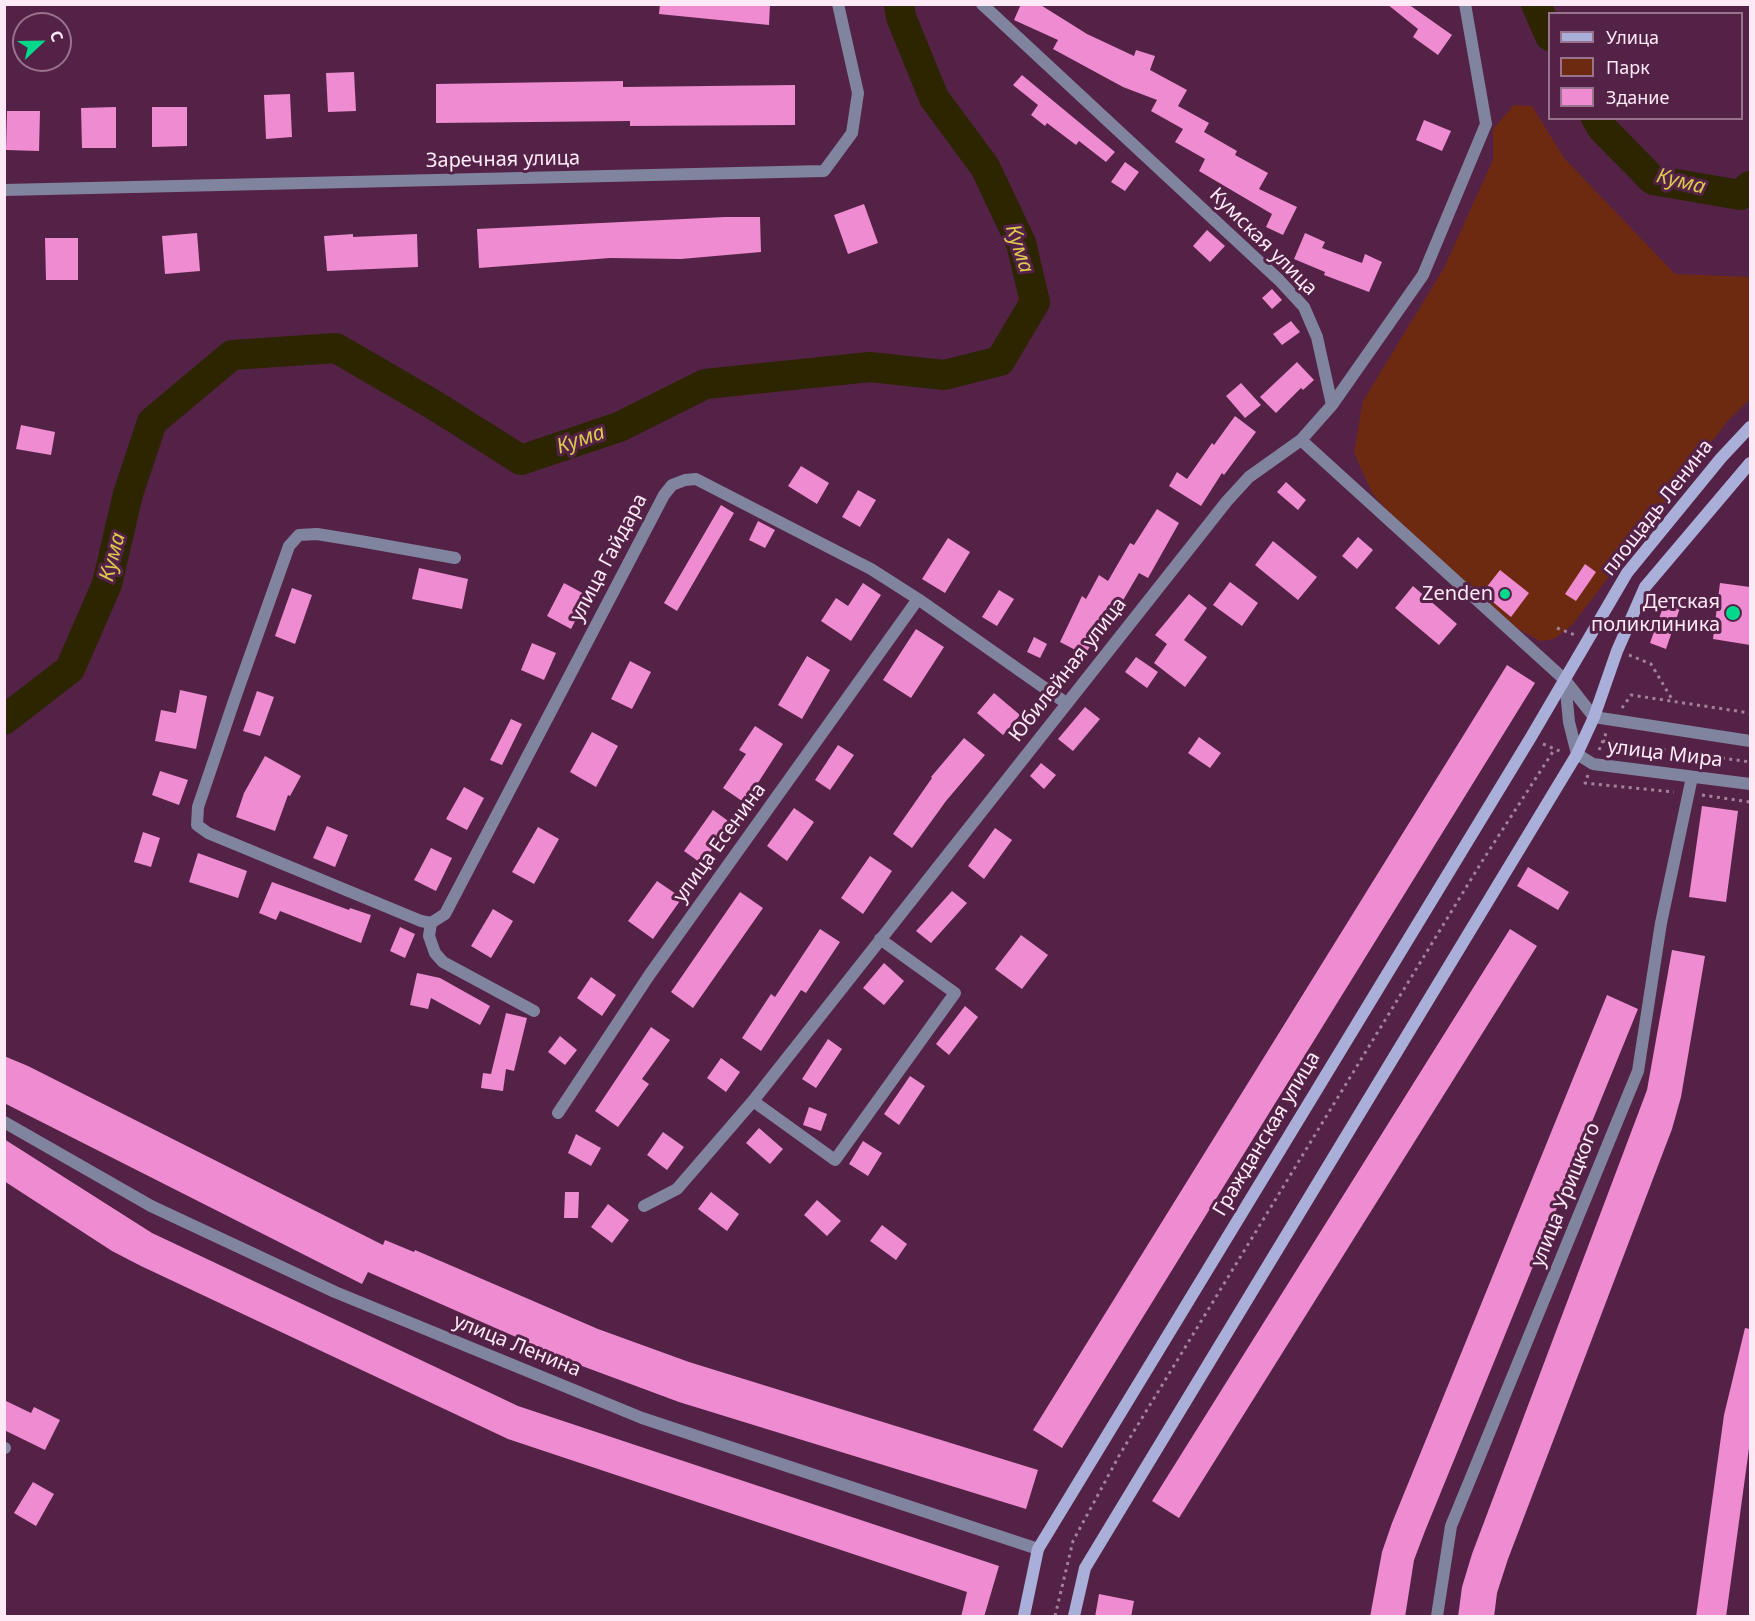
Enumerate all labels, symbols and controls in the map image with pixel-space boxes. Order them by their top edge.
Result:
north arrow [12,12,72,72]
legend [1548,12,1743,120]
text: Улица [1606,25,1659,49]
text: С [45,27,69,45]
text: Парк [1606,55,1650,79]
text: Здание [1606,85,1669,109]
street label: Заречная улица [426,147,580,173]
water label: Кума [1654,164,1708,200]
street label: Кумская улица [1204,183,1322,301]
water label: Кума [999,222,1039,276]
water label: Кума [554,420,608,460]
street label: площадь Ленина [1597,435,1719,581]
street label: улица Гайдара [565,490,653,626]
water label: Кума [94,530,132,584]
place label: Zenden [1422,582,1493,606]
marker: Zenden [1498,587,1512,601]
place label: Детская поликлиника [1591,590,1720,637]
street label: Юбилейная улица [1004,593,1132,747]
marker: Детская поликлиника [1724,604,1742,622]
street label: улица Мира [1606,735,1724,773]
street label: улица Есенина [669,779,771,907]
street label: Гражданская улица [1208,1047,1326,1221]
street label: улица Урицкого [1526,1119,1606,1271]
street label: улица Ленина [450,1310,584,1382]

